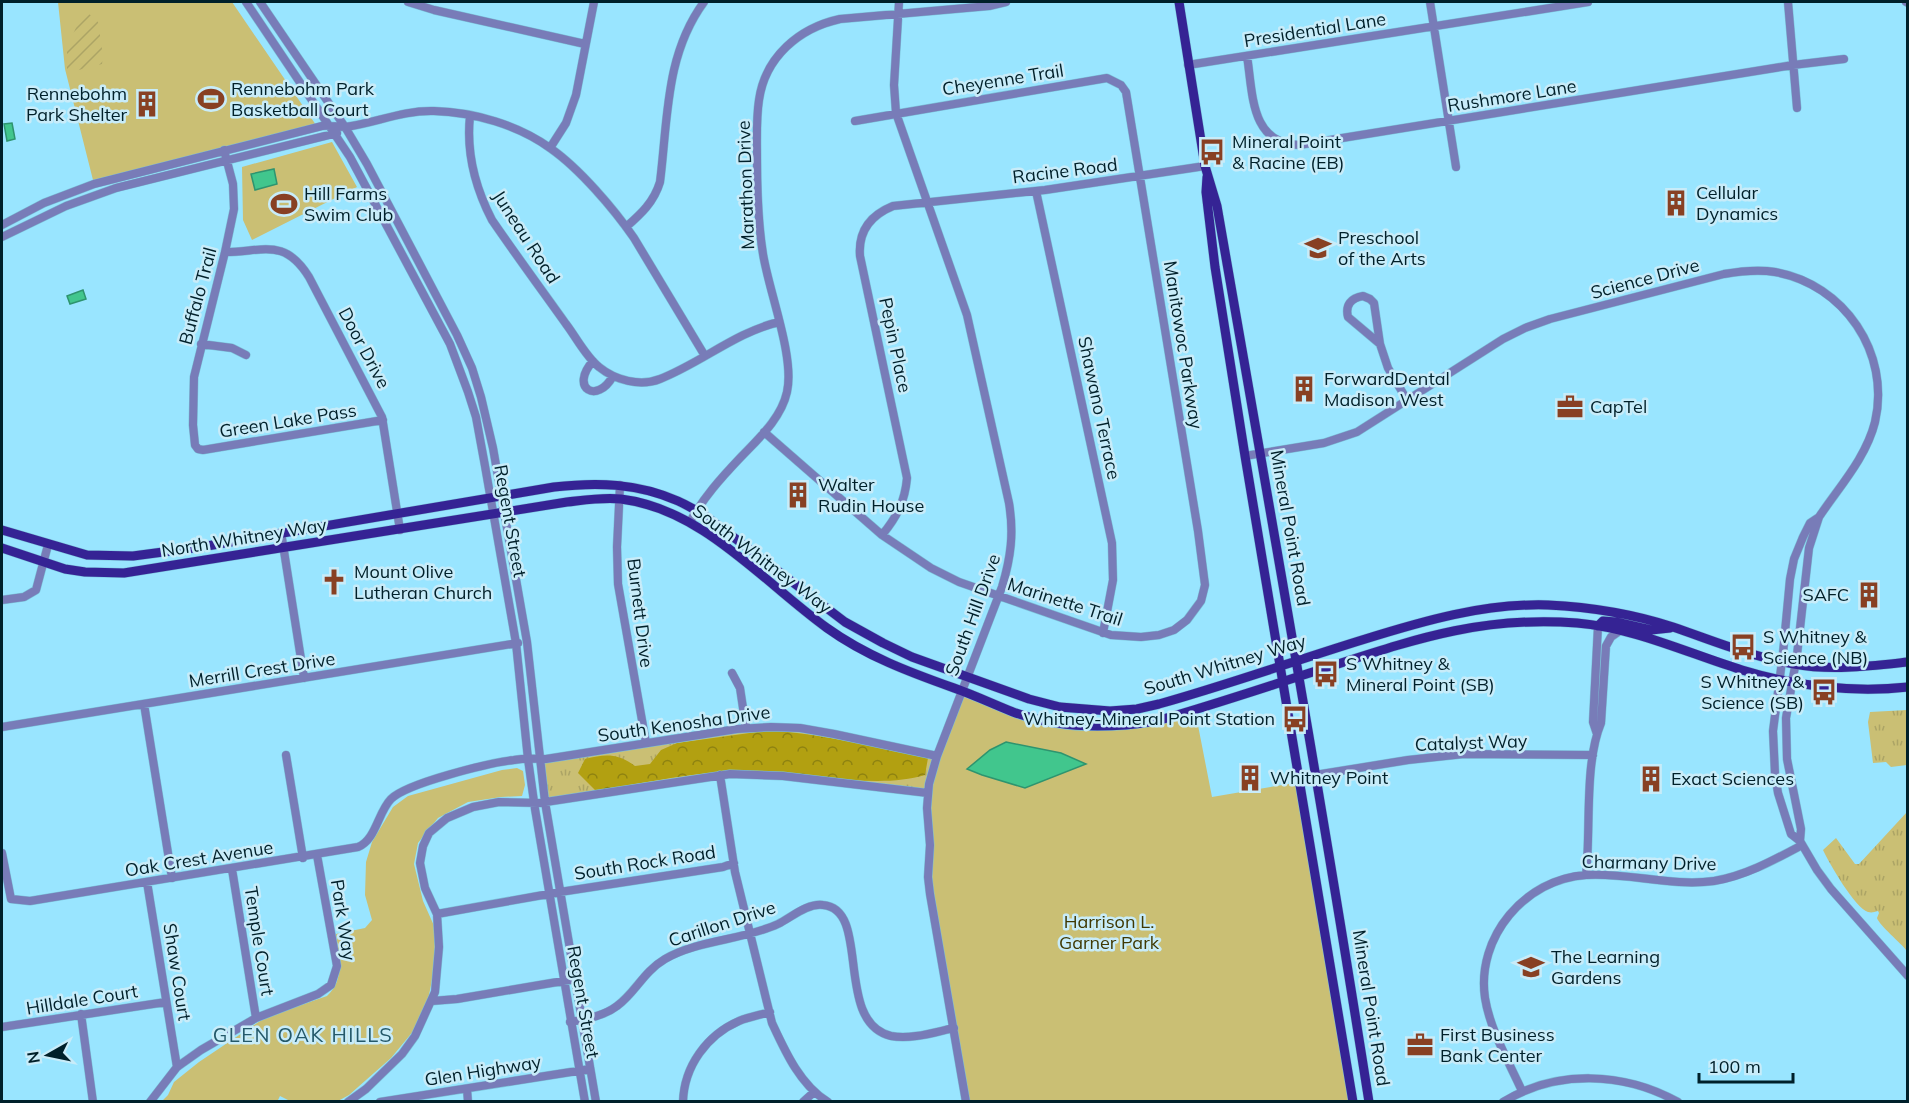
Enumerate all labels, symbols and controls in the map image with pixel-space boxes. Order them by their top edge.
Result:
street label: Presidential Lane [1242,7,1388,52]
street label: Cheyenne Trail [941,59,1065,100]
street label: Rushmore Lane [1446,74,1578,117]
place label: Rennebohm Park Basketball Court [231,77,375,121]
place label: Rennebohm Park Shelter [26,82,127,126]
sports icon: Rennebohm Park Basketball Court [196,84,226,114]
building icon: Rennebohm Park Shelter [132,89,162,119]
street label: Marathon Drive [732,120,759,250]
place label: Mineral Point & Racine (EB) [1232,130,1345,174]
bus stop icon: Mineral Point & Racine (EB) [1197,137,1227,167]
street label: Racine Road [1011,153,1119,188]
place label: Cellular Dynamics [1696,181,1778,225]
place label: Hill Farms Swim Club [304,182,393,226]
street label: Juneau Road [488,186,565,288]
building icon: Cellular Dynamics [1661,188,1691,218]
sports icon: Hill Farms Swim Club [269,189,299,219]
place label: Preschool of the Arts [1338,226,1426,270]
school or university icon: Preschool of the Arts [1303,233,1333,263]
street label: Buffalo Trail [173,245,222,347]
street label: Science Drive [1588,253,1702,304]
street label: Manitowoc Parkway [1159,259,1208,431]
street label: Pepin Place [874,295,917,395]
street label: Door Drive [333,303,395,392]
street label: Shawano Terrace [1073,334,1126,482]
place label: ForwardDental Madison West [1324,367,1450,411]
building icon: ForwardDental Madison West [1289,374,1319,404]
office icon: CapTel [1555,392,1585,422]
place label: CapTel [1590,395,1647,418]
street label: Green Lake Pass [218,398,358,443]
street label: Mineral Point Road [1265,448,1316,608]
street label: Regent Street [489,463,532,579]
place label: Walter Rudin House [818,473,924,517]
building icon: Walter Rudin House [783,480,813,510]
street label: South Whitney Way [688,499,837,619]
street label: North Whitney Way [160,513,329,562]
street label: South Hill Drive [940,551,1005,679]
street label: Burnett Drive [622,557,659,669]
place label: Mount Olive Lutheran Church [354,560,492,604]
church icon: Mount Olive Lutheran Church [319,567,349,597]
street label: Marinette Trail [1005,572,1126,631]
building icon: SAFC [1854,580,1884,610]
place label: SAFC [1802,583,1849,606]
place label: S Whitney & Science (NB) [1763,625,1868,669]
street label: South Whitney Way [1141,629,1309,700]
bus stop icon: S Whitney & Science (NB) [1728,632,1758,662]
street label: Merrill Crest Drive [187,647,337,692]
place label: S Whitney & Mineral Point (SB) [1346,652,1495,696]
bus stop icon: S Whitney & Mineral Point (SB) [1311,659,1341,689]
place label: S Whitney & Science (SB) [1700,670,1805,714]
bus stop icon: S Whitney & Science (SB) [1809,677,1839,707]
street label: South Kenosha Drive [596,700,772,747]
bus stop icon: Whitney-Mineral Point Station [1280,704,1310,734]
place label: Whitney-Mineral Point Station [1023,707,1275,730]
street label: Catalyst Way [1414,729,1528,756]
building icon: Whitney Point [1235,763,1265,793]
building icon: Exact Sciences [1636,764,1666,794]
place label: Whitney Point [1270,766,1388,789]
place label: Exact Sciences [1671,767,1794,790]
street label: Oak Crest Avenue [123,835,275,882]
street label: South Rock Road [573,840,717,885]
street label: Charmany Drive [1581,850,1717,875]
street label: Park Way [326,878,361,963]
street label: Temple Court [240,885,279,997]
street label: Carillon Drive [665,895,778,952]
park label: Harrison L. Garner Park [1059,910,1160,954]
street label: Shaw Court [158,921,197,1022]
street label: Mineral Point Road [1348,928,1395,1088]
street label: Regent Street [562,944,605,1060]
place label: The Learning Gardens [1551,945,1660,989]
school or university icon: The Learning Gardens [1516,952,1546,982]
street label: Hilldale Court [24,979,139,1020]
district label: GLEN OAK HILLS [213,1022,393,1047]
place label: First Business Bank Center [1440,1023,1555,1067]
north arrow [18,1025,78,1085]
office icon: First Business Bank Center [1405,1030,1435,1060]
scale bar [1699,1046,1794,1084]
text: N [22,1050,44,1065]
street label: Glen Highway [423,1050,543,1091]
text: 100 m [1708,1055,1761,1078]

